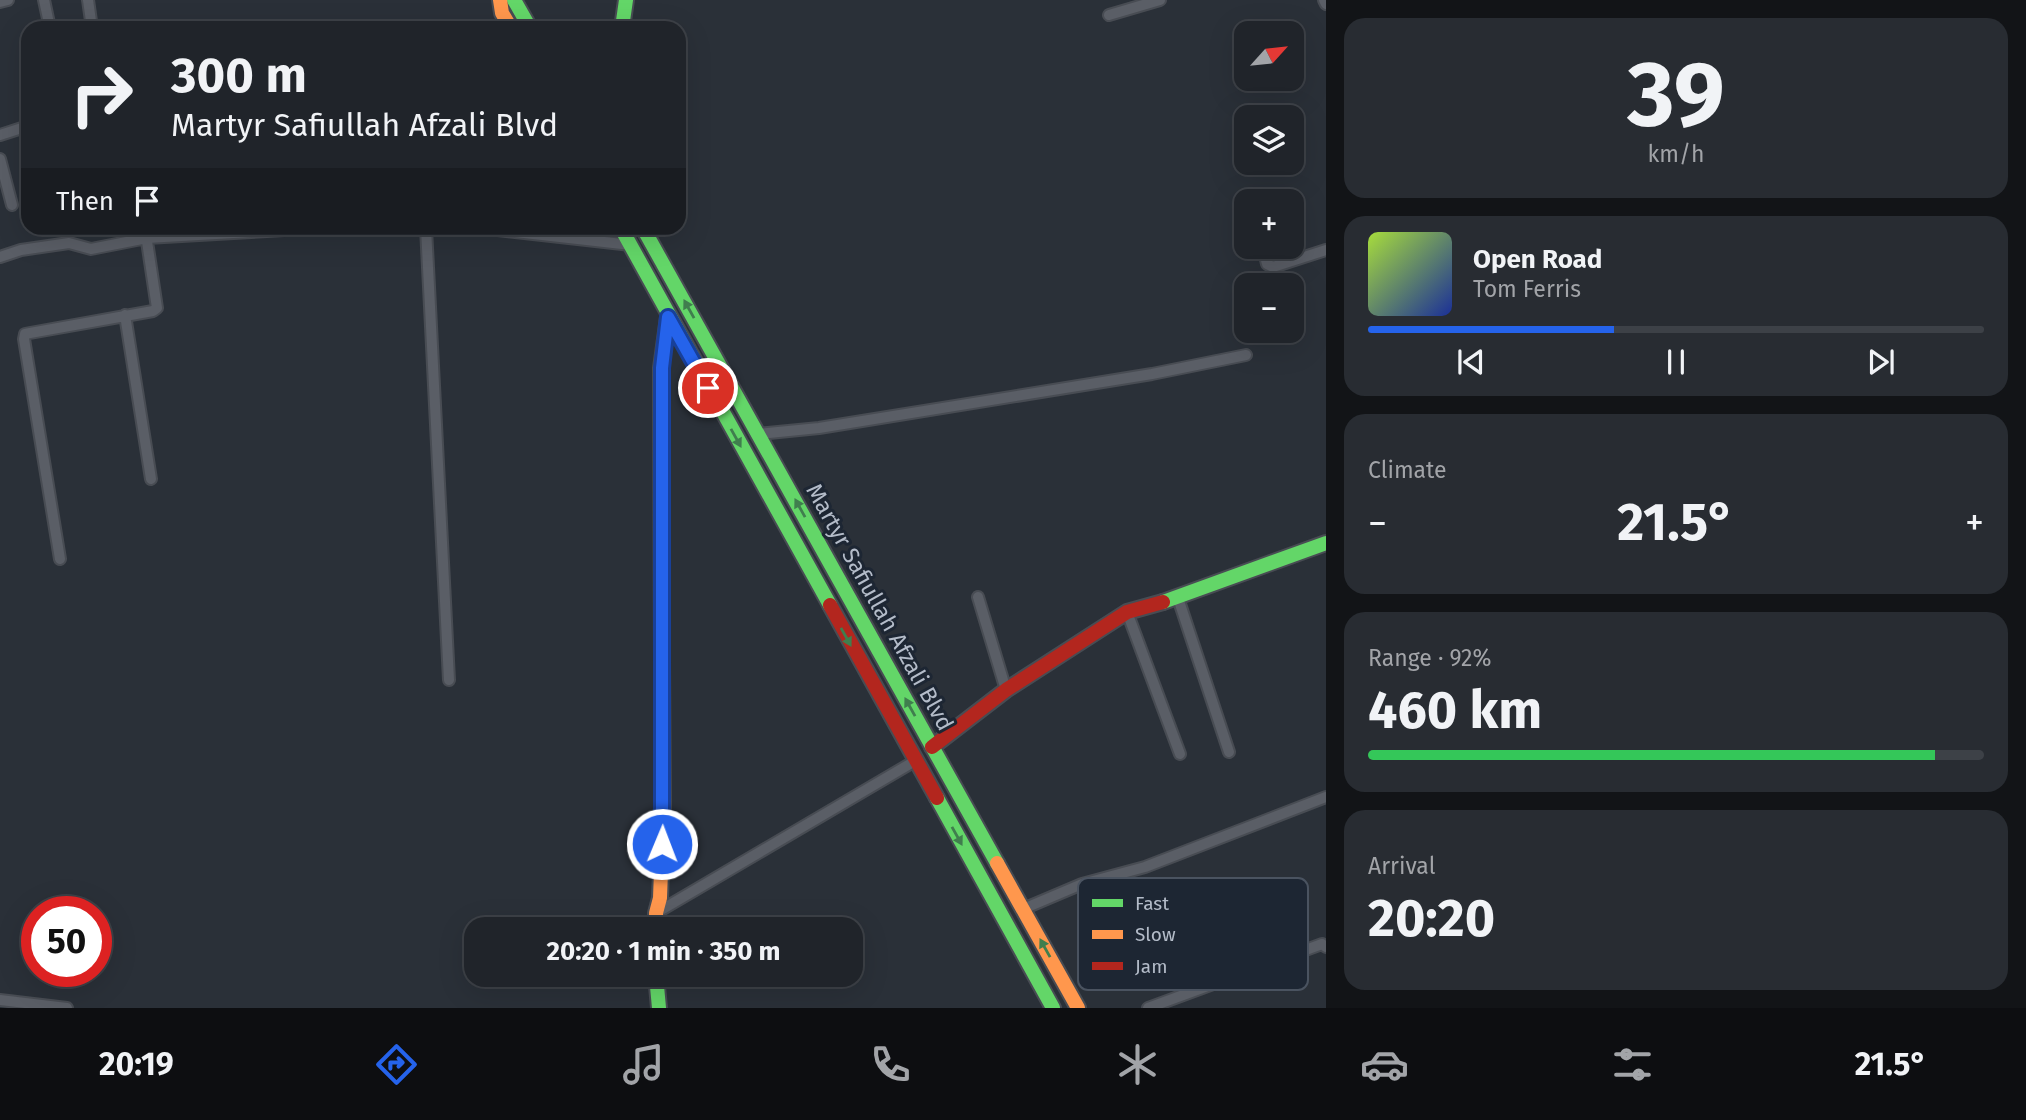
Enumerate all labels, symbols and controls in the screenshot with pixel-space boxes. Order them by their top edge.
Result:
north arrow [1234,21,1304,91]
map controls [1234,21,1304,343]
text: 39 [1627,40,1725,149]
text: 300 m [171,46,307,105]
icon: right [56,49,147,140]
button: layers [1234,105,1304,175]
text: Martyr Safiullah Afzali Blvd [171,106,558,144]
text: km/h [1648,140,1704,168]
icon: arrive [128,182,166,220]
text: Then [56,186,114,217]
button: + [1234,189,1304,259]
text: Open Road [1473,244,1602,275]
button: − [1234,273,1304,343]
text: Tom Ferris [1473,275,1581,303]
one-way arrow [683,300,695,319]
icon: previous [1452,343,1490,381]
icon: pause [1657,343,1695,381]
icon: next [1862,343,1900,381]
pin [678,358,738,418]
icon: arrive [689,369,727,407]
one-way arrow [730,428,742,448]
text: Climate [1368,456,1447,484]
street label: Martyr Safiullah Afzali Blvd [800,479,960,735]
text: 21.5° [1617,491,1735,554]
one-way arrow [794,498,805,518]
text: − [1368,500,1387,546]
text: + [1965,500,1984,546]
one-way arrow [840,627,852,646]
text: Range · 92% [1368,644,1491,672]
text: 460 km [1368,679,1542,742]
one-way arrow [904,697,916,717]
position arrow [625,807,699,881]
one-way arrow [951,826,963,845]
text: Arrival [1368,852,1435,880]
legend [1078,878,1308,990]
text: 20:20 [1368,887,1495,950]
text: Fast [1135,892,1169,915]
speed limit sign: 50 [21,896,112,987]
text: Slow [1135,923,1176,946]
text: 20:20 · 1 min · 350 m [546,936,781,967]
one-way arrow [1039,939,1051,958]
text: Jam [1135,955,1167,978]
icon: directions [372,1040,421,1089]
icon: music [619,1040,668,1089]
icon: phone [866,1040,915,1089]
icon: climate [1113,1040,1162,1089]
icon: car [1360,1040,1409,1089]
icon: filters [1608,1040,1657,1089]
text: 20:19 [99,1045,174,1083]
text: 21.5° [1855,1045,1927,1083]

